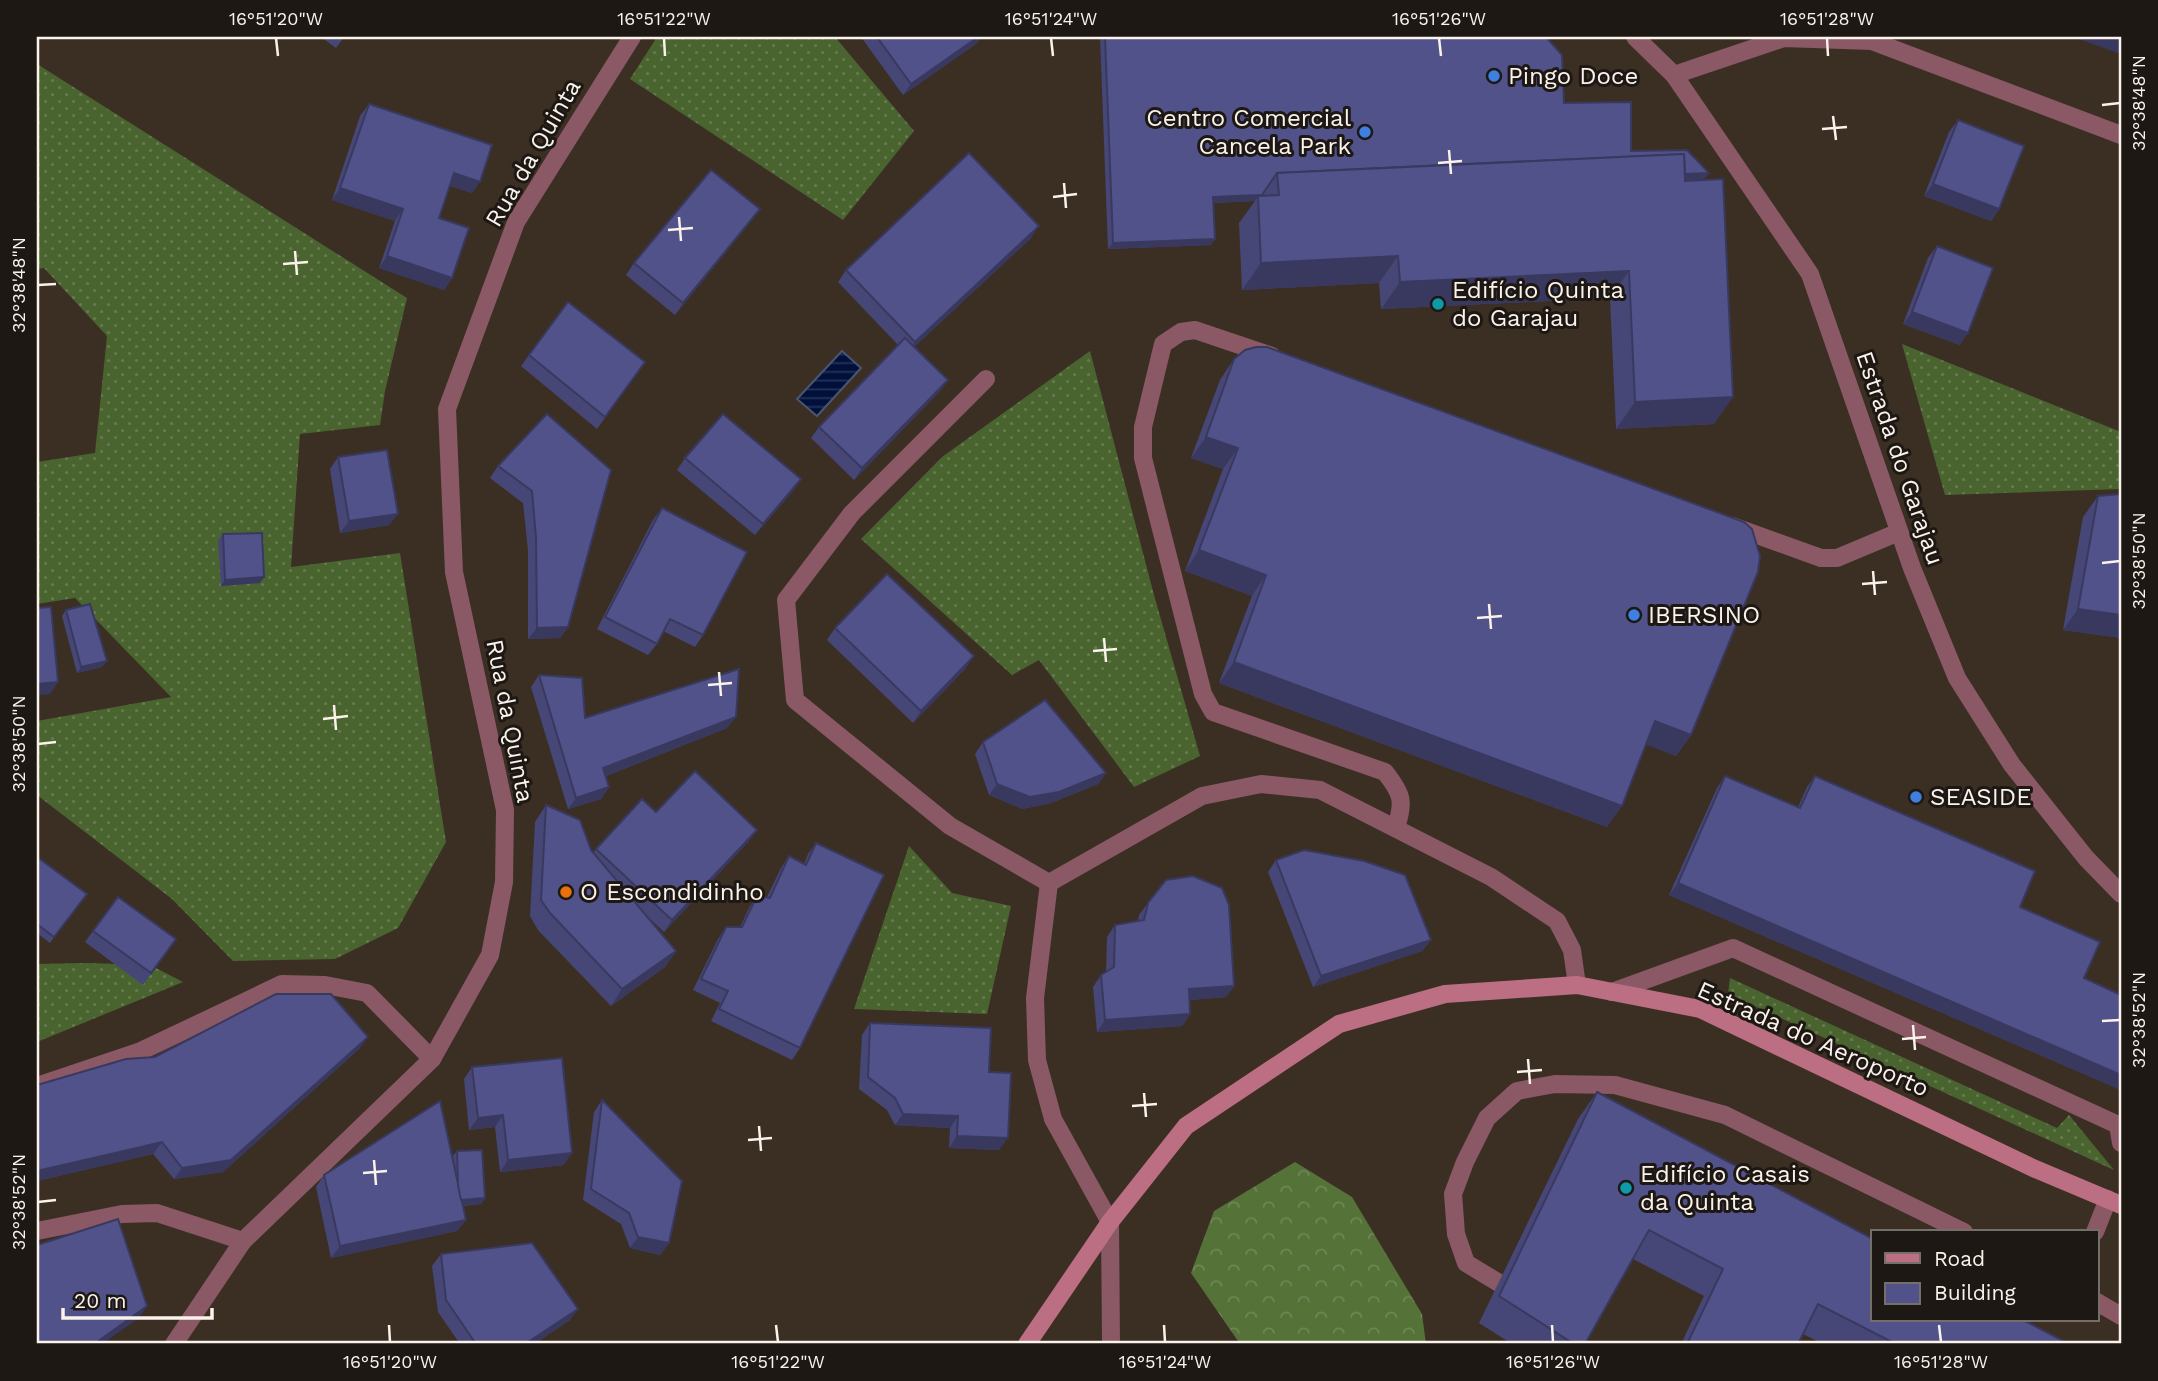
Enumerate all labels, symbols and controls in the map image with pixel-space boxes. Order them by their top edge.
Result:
text: 16°51'20"W [229,8,323,29]
text: 16°51'22"W [617,8,711,29]
text: 16°51'24"W [1005,8,1097,29]
text: 16°51'26"W [1392,8,1486,29]
text: 16°51'28"W [1780,8,1874,29]
text: 32°38'48"N [2128,55,2149,151]
place label: Pingo Doce [1508,62,1638,90]
marker: Pingo Doce [1486,68,1502,84]
street label: Rua da Quinta [480,74,586,232]
place label: Centro Comercial Cancela Park [1146,104,1352,160]
marker: Centro Comercial Cancela Park [1357,124,1373,140]
text: 32°38'48"N [8,237,29,333]
place label: Edifício Quinta do Garajau [1452,276,1624,332]
marker: Edifício Quinta do Garajau [1430,296,1446,312]
street label: Estrada do Garajau [1850,348,1950,568]
text: 32°38'50"N [2128,512,2149,610]
place label: IBERSINO [1648,601,1760,629]
marker: IBERSINO [1626,607,1642,623]
street label: Rua da Quinta [480,637,540,805]
text: 32°38'50"N [8,695,29,793]
place label: SEASIDE [1930,783,2031,811]
marker: SEASIDE [1908,789,1924,805]
place label: O Escondidinho [580,878,764,906]
marker: O Escondidinho [558,884,574,900]
text: 32°38'52"N [2128,972,2149,1068]
street label: Estrada do Aeroporto [1693,975,1933,1103]
text: 32°38'52"N [8,1154,29,1250]
place label: Edifício Casais da Quinta [1640,1160,1810,1216]
marker: Edifício Casais da Quinta [1618,1180,1634,1196]
legend [1871,1230,2098,1322]
text: Road [1934,1246,1985,1271]
scale bar [63,1276,212,1320]
text: Building [1934,1280,2016,1305]
text: 20 m [74,1288,126,1313]
text: 16°51'20"W [343,1351,437,1372]
text: 16°51'22"W [731,1351,825,1372]
text: 16°51'24"W [1119,1351,1211,1372]
text: 16°51'26"W [1506,1351,1600,1372]
text: 16°51'28"W [1894,1351,1988,1372]

